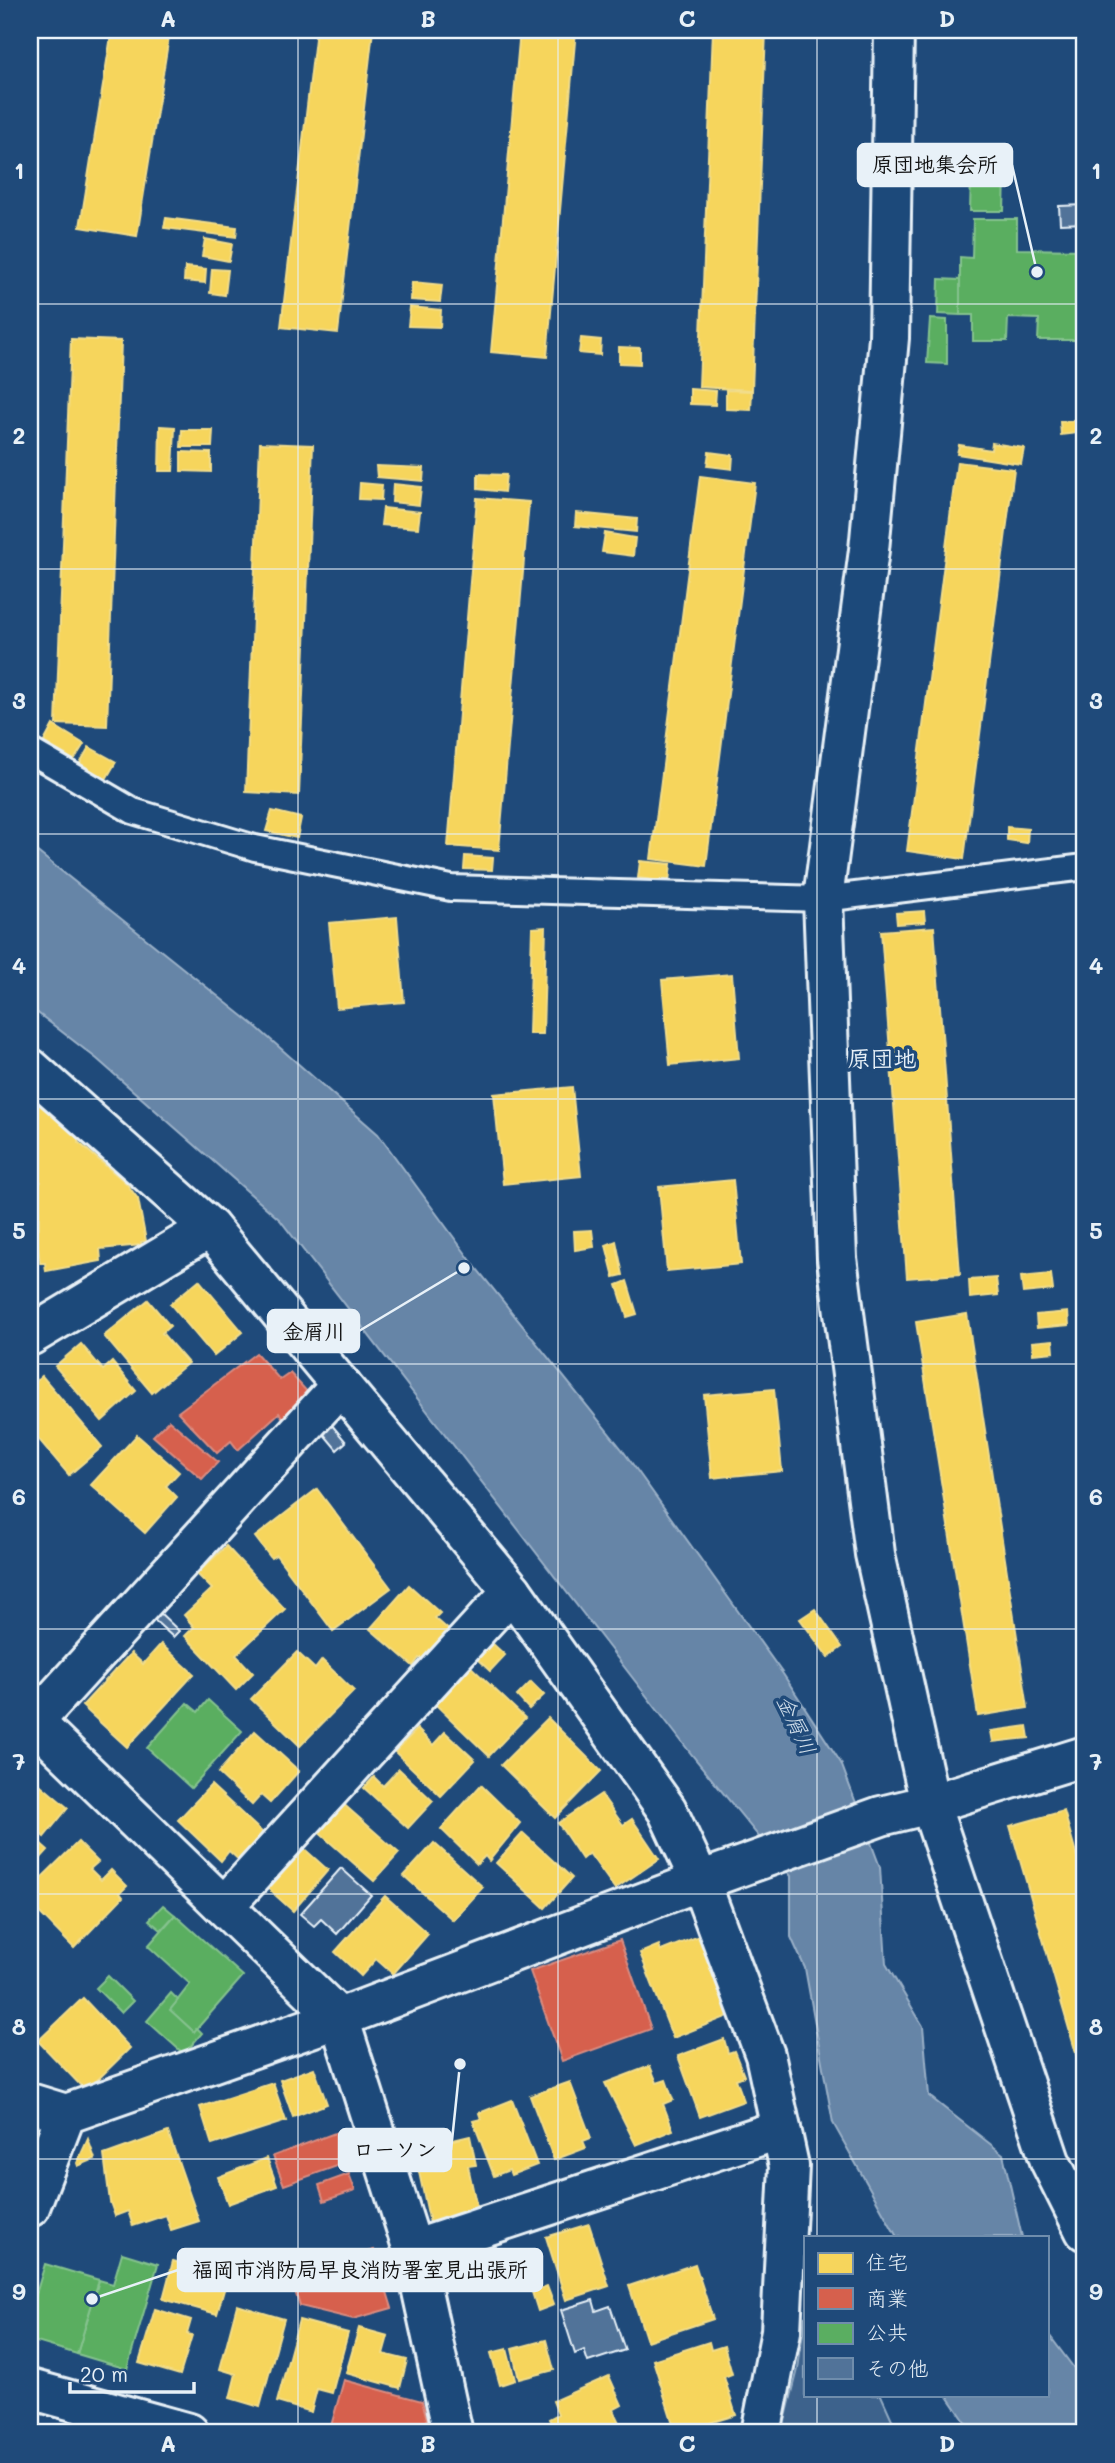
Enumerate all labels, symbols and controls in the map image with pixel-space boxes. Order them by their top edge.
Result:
text: A [160,3,176,33]
text: B [420,3,436,33]
text: C [678,3,696,33]
text: D [939,3,955,33]
callout: 原団地集会所 [858,144,1012,186]
text: 原団地集会所 [872,150,998,177]
text: 1 [14,155,24,185]
text: 1 [1091,155,1101,185]
text: 2 [13,420,25,450]
text: 2 [1090,420,1102,450]
text: 3 [12,685,26,715]
text: 3 [1089,685,1103,715]
text: 4 [12,950,26,980]
text: 4 [1089,950,1103,980]
district label: 原団地 [848,1043,917,1073]
text: 5 [12,1215,26,1245]
text: 5 [1089,1215,1103,1245]
callout: 金屑川 [268,1310,359,1352]
text: 金屑川 [283,1317,346,1344]
text: 6 [12,1481,26,1511]
text: 6 [1089,1481,1103,1511]
water label: 金屑川 [772,1690,823,1759]
text: 7 [13,1746,26,1776]
text: 7 [1090,1746,1103,1776]
text: 8 [12,2011,26,2041]
text: 8 [1089,2011,1103,2041]
callout: ローソン [339,2129,451,2171]
text: ローソン [353,2135,437,2162]
legend [804,2236,1048,2396]
text: 住宅 [866,2248,908,2275]
callout: 福岡市消防局早良消防署室見出張所 [178,2249,542,2291]
text: 福岡市消防局早良消防署室見出張所 [192,2255,528,2282]
text: 9 [12,2276,26,2306]
text: 9 [1089,2276,1103,2306]
text: 商業 [866,2284,908,2311]
text: 公共 [866,2318,908,2345]
scale bar [70,2351,194,2395]
text: その他 [866,2354,929,2381]
text: 20 m [80,2360,128,2387]
text: A [160,2428,176,2458]
text: B [420,2428,436,2458]
text: C [678,2428,696,2458]
text: D [939,2428,955,2458]

